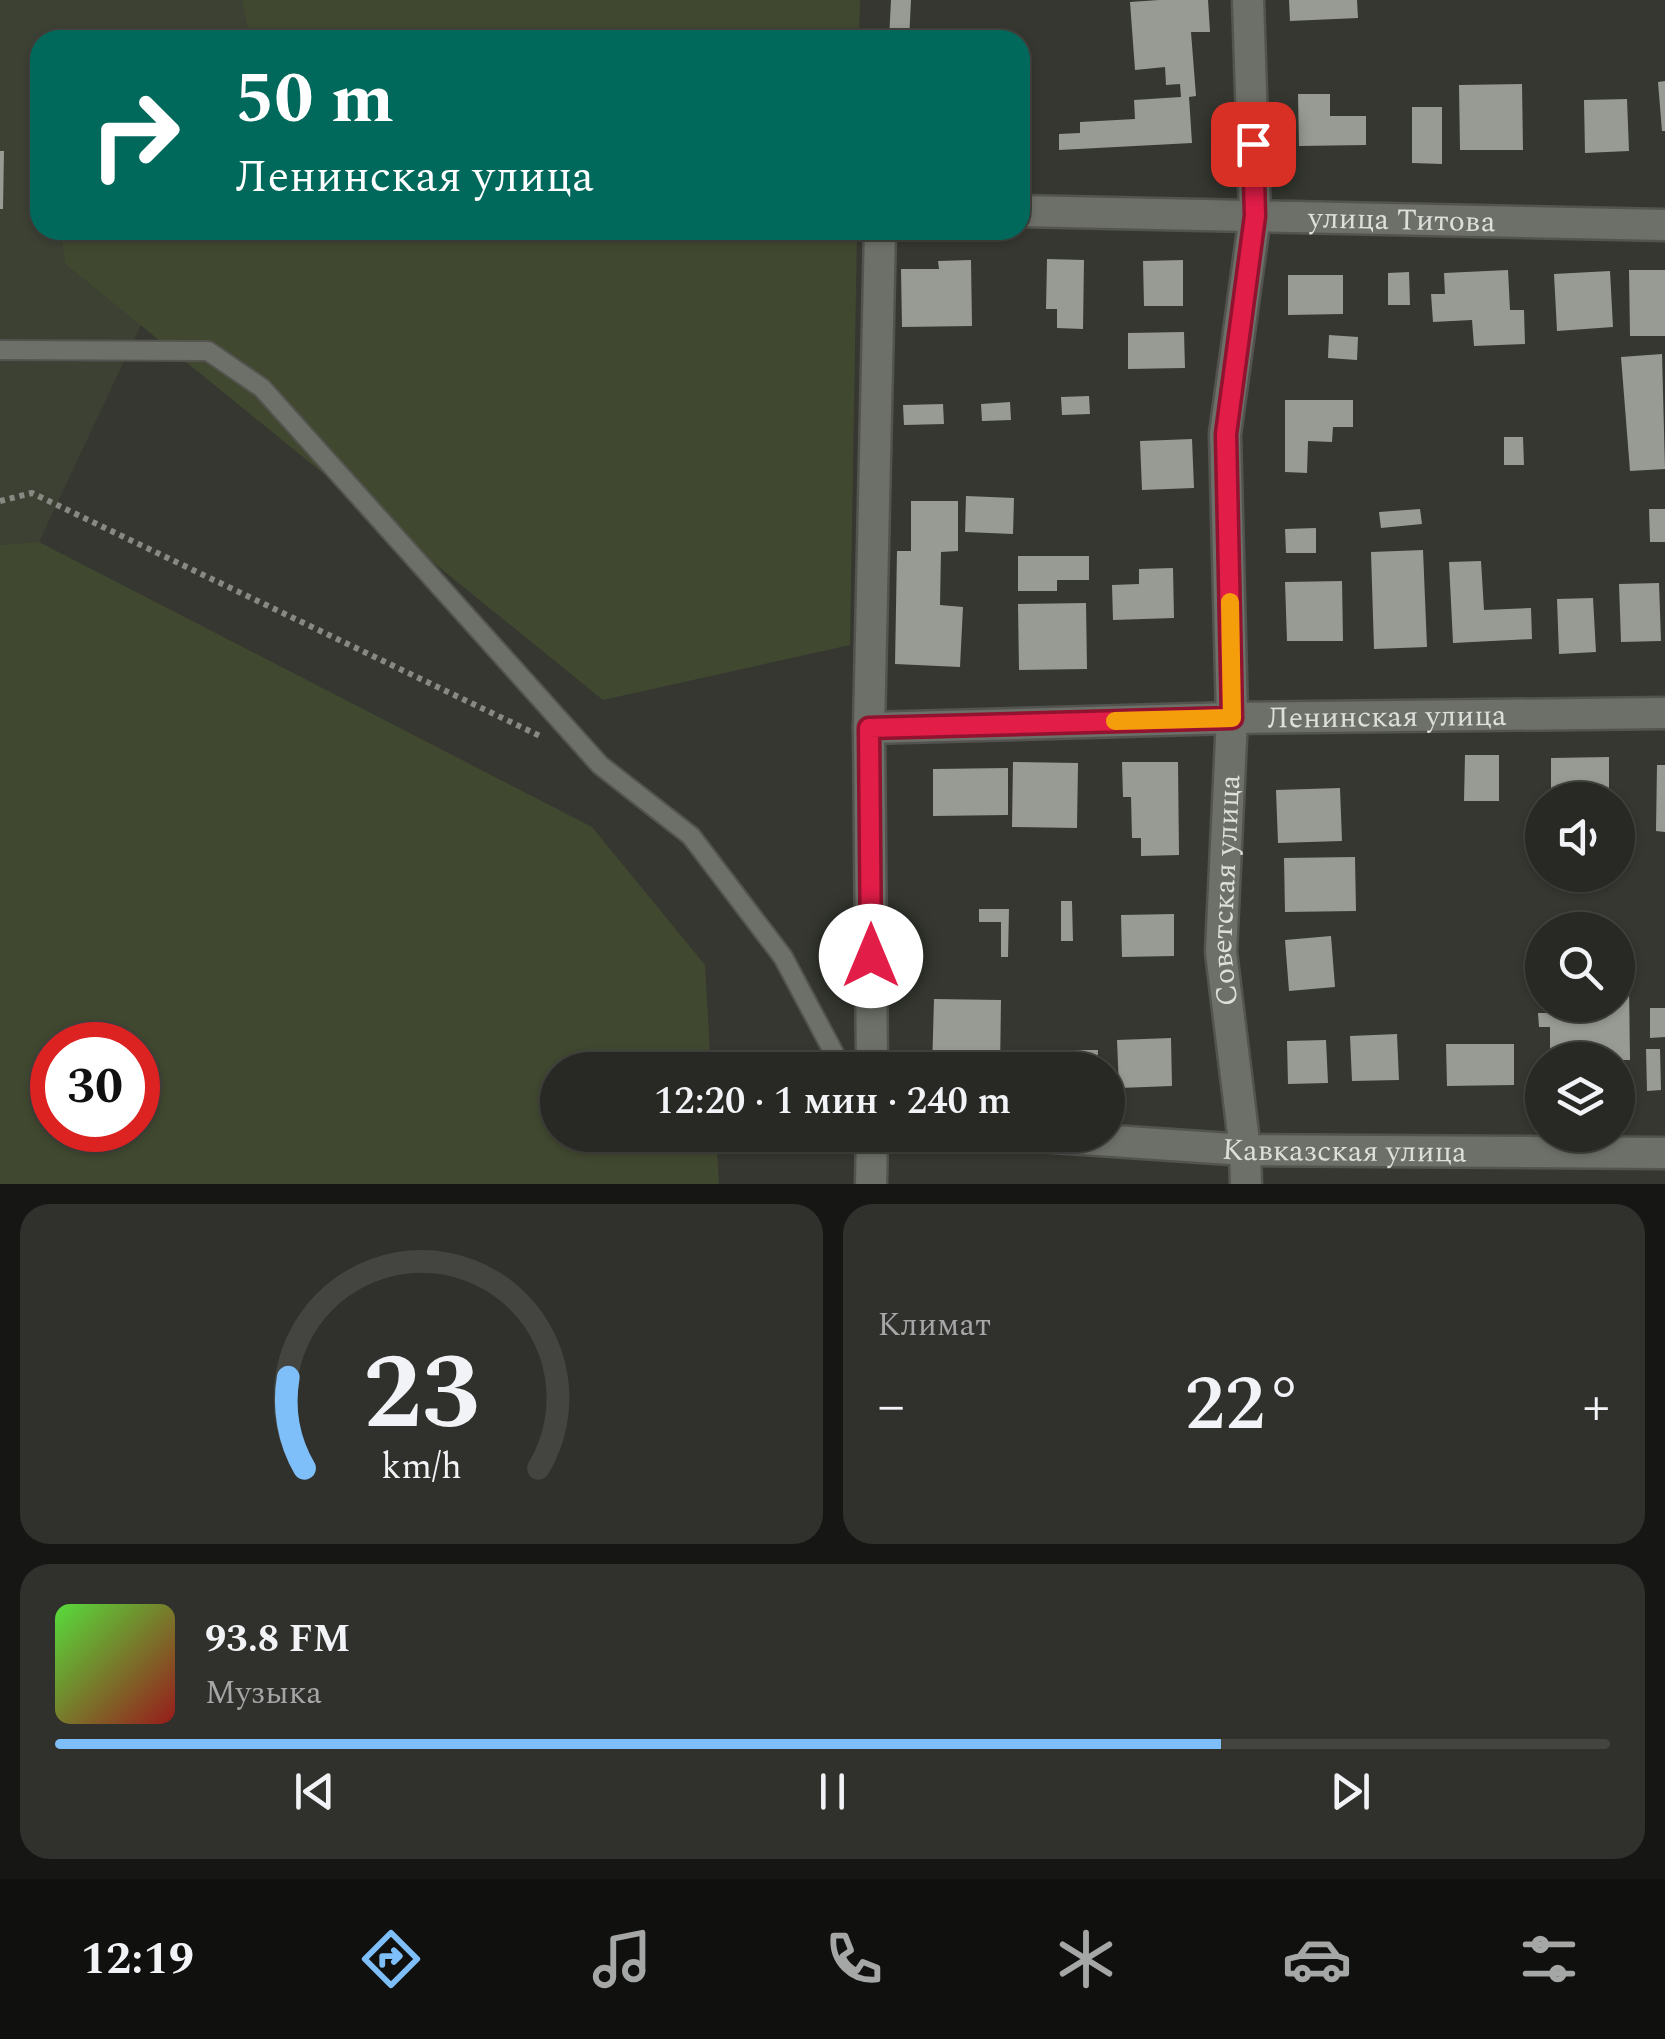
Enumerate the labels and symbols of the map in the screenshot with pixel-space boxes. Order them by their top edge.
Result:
pin [1211,102,1296,187]
street label: улица Титова [1307,195,1496,245]
street label: Ленинская улица [1267,693,1507,742]
street label: Советская улица [1199,773,1253,1009]
position arrow [819,904,923,1008]
speed limit sign: 30 [30,1022,160,1152]
street label: Кавказская улица [1221,1126,1467,1176]

